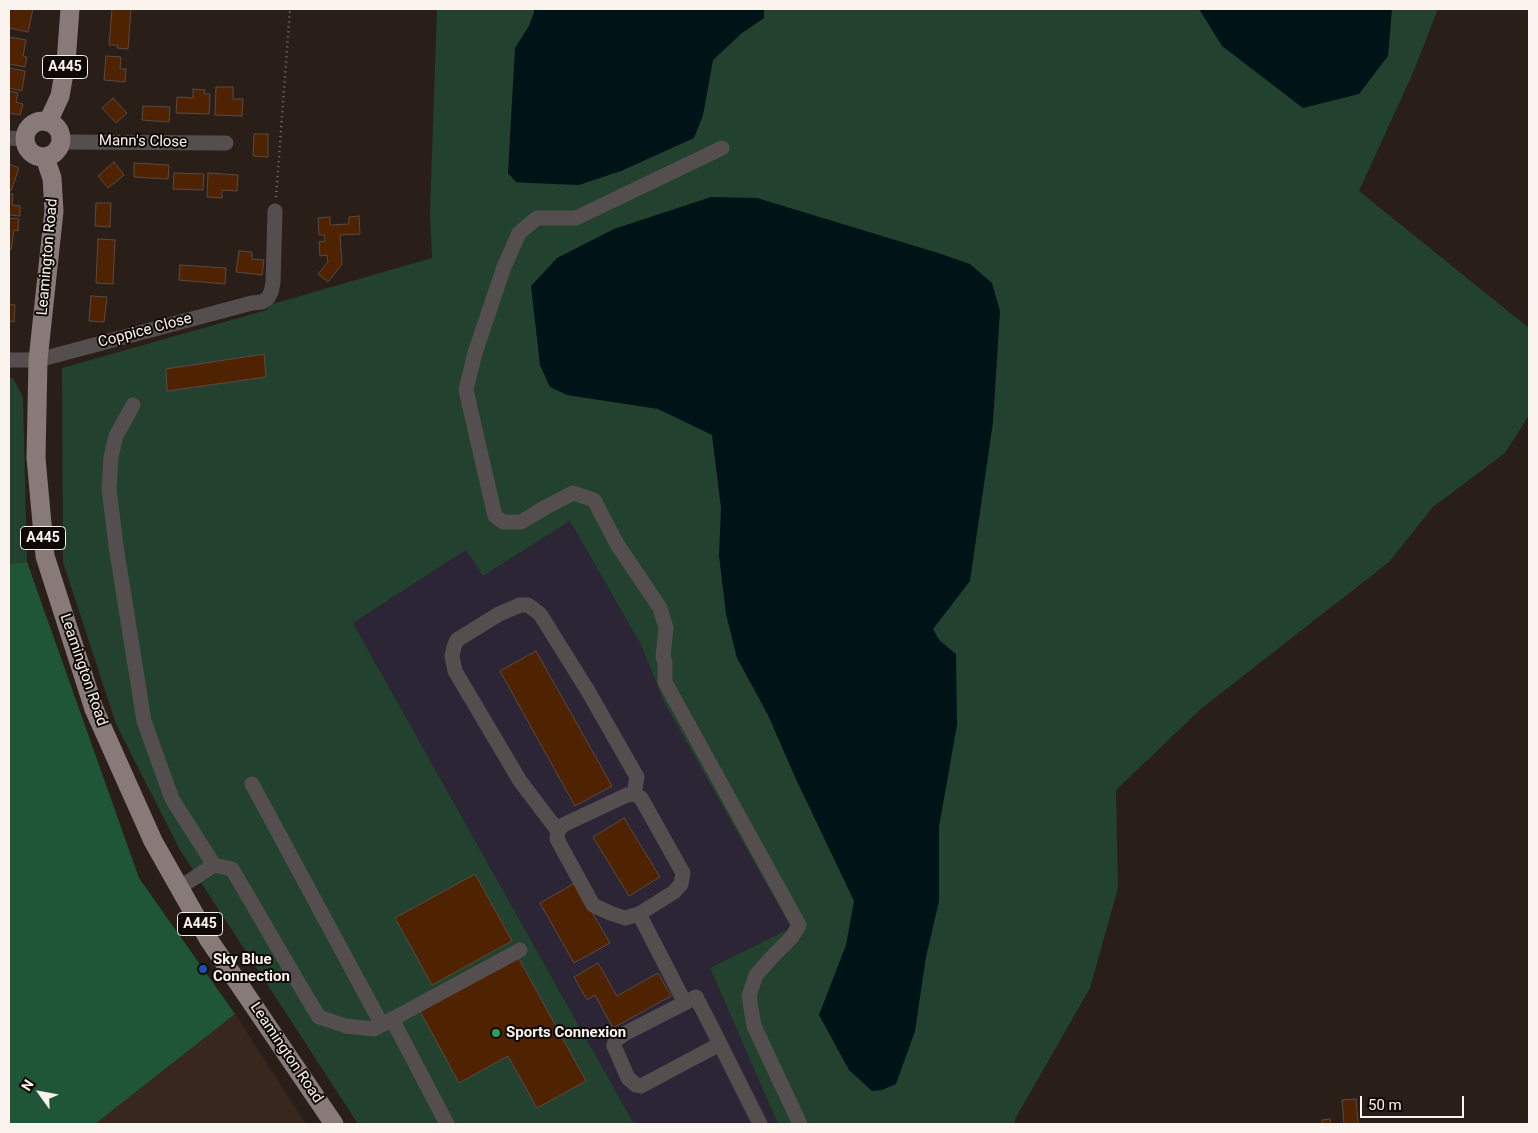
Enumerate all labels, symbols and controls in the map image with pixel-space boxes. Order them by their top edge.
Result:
road number: A445 [42,56,88,78]
street label: Mann's Close [99,132,187,152]
street label: Leamington Road [34,198,62,316]
street label: Coppice Close [96,310,194,352]
road number: A445 [20,526,66,550]
street label: Leamington Road [55,612,111,728]
road number: A445 [178,912,222,936]
place label: Sky Blue Connection [213,951,290,986]
marker: Sky Blue Connection [197,963,209,975]
street label: Leamington Road [246,999,326,1107]
place label: Sports Connexion [506,1024,626,1042]
marker: Sports Connexion [490,1027,502,1039]
north arrow [15,1068,65,1118]
text: N [18,1077,37,1093]
scale bar [1363,1086,1467,1118]
text: 50 m [1368,1096,1402,1114]

